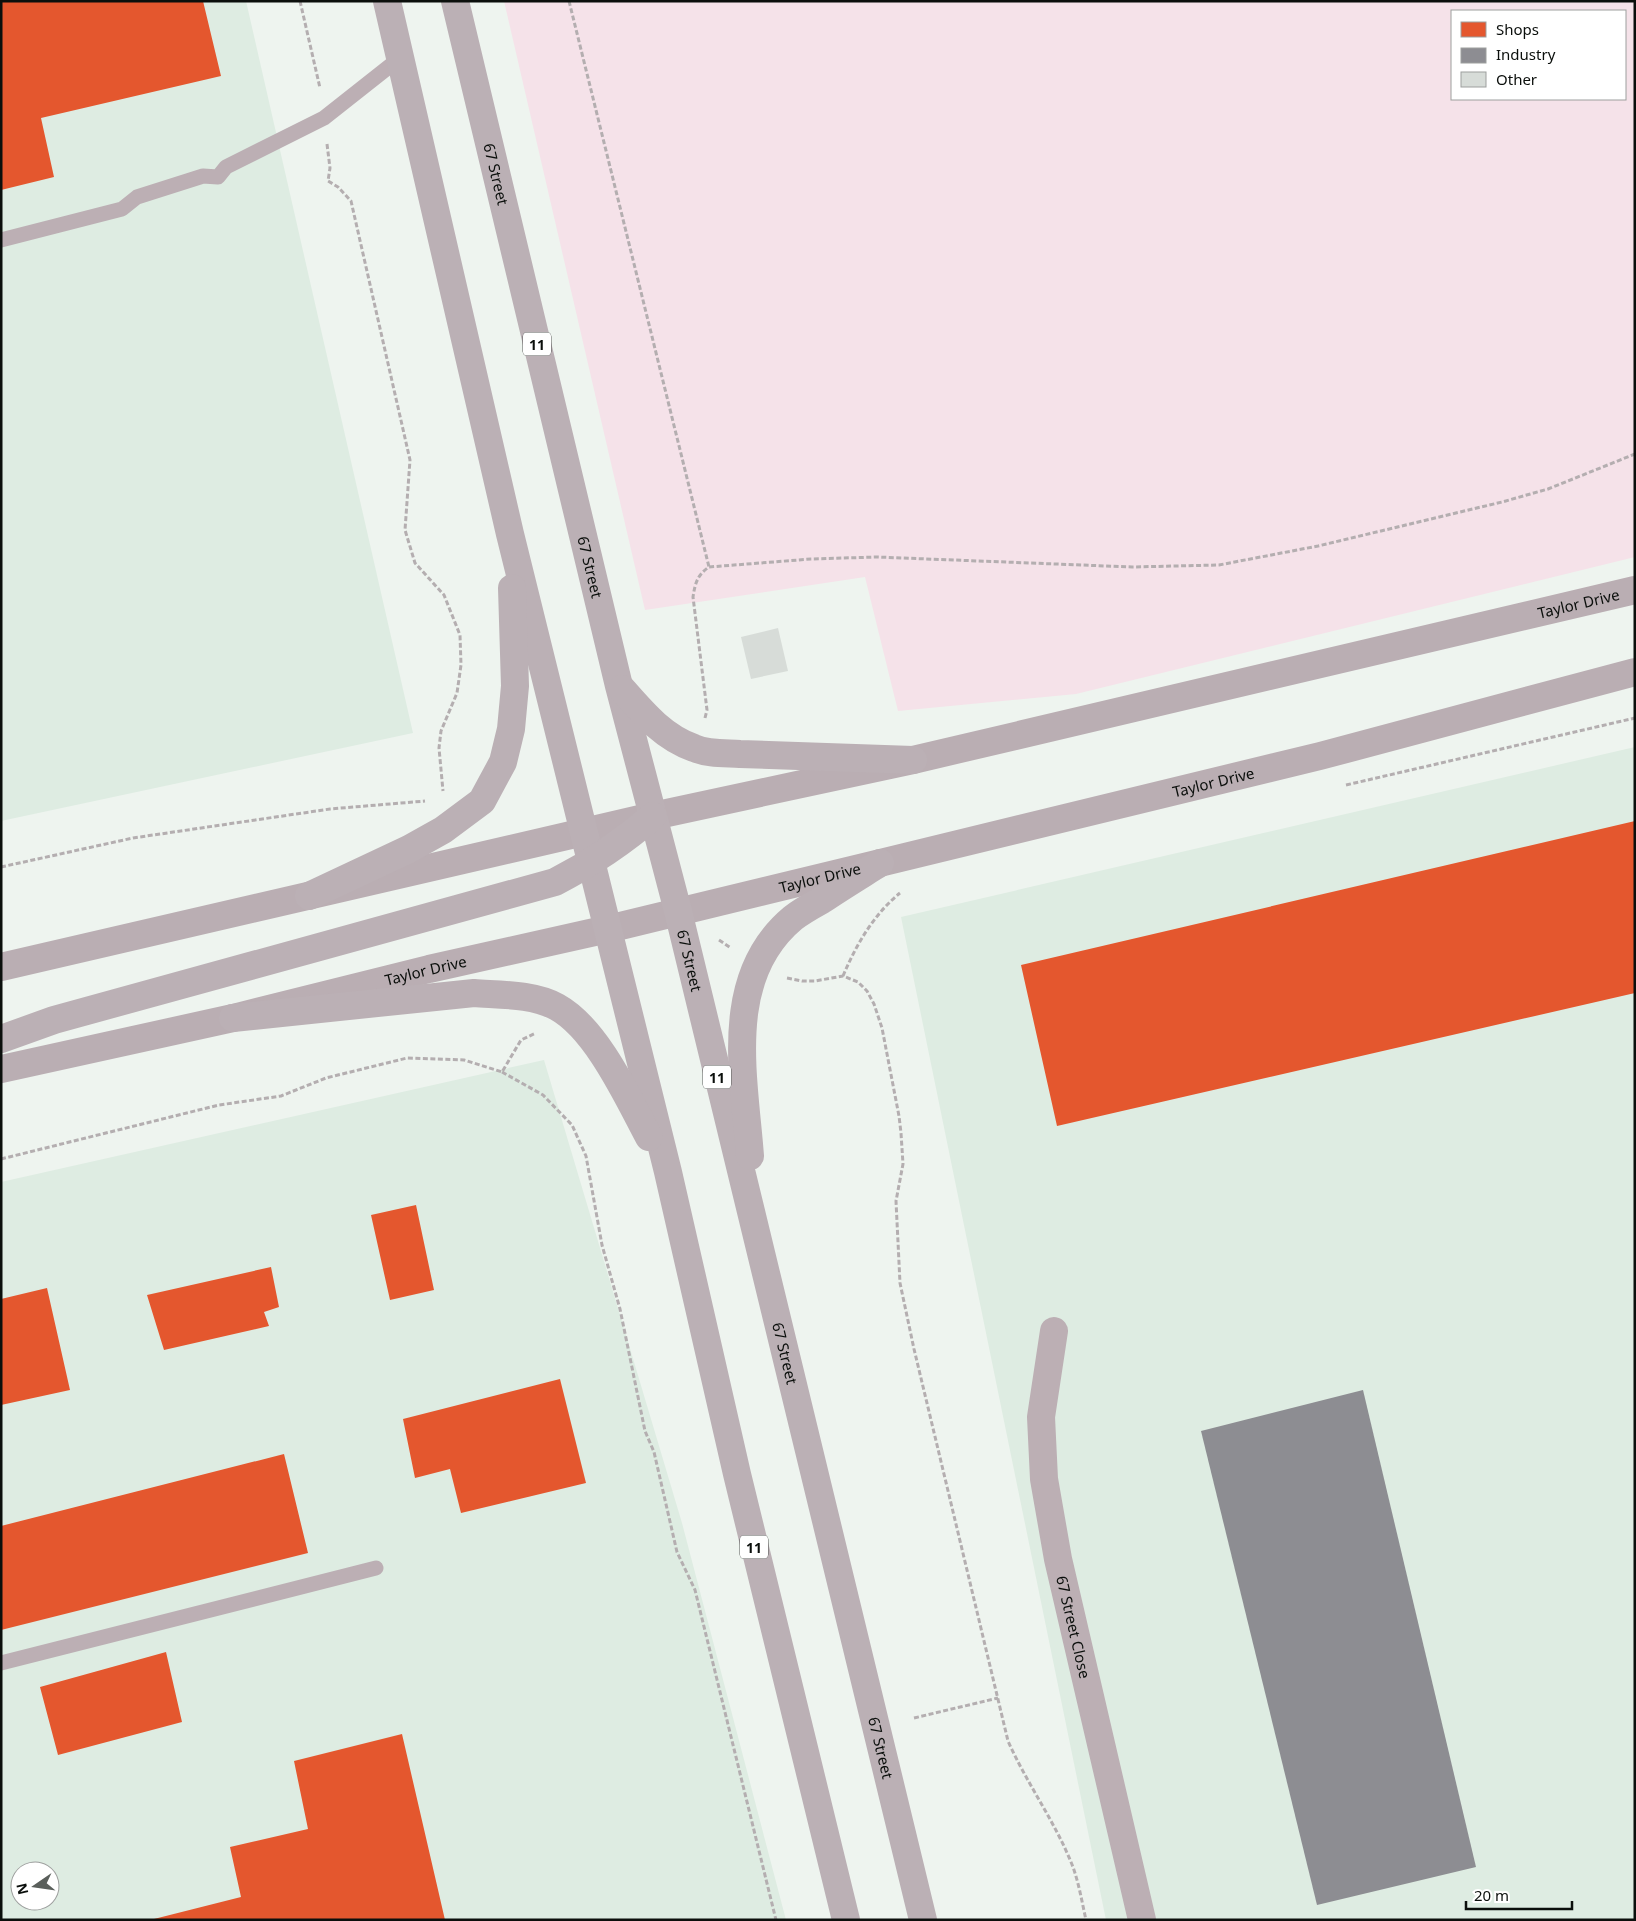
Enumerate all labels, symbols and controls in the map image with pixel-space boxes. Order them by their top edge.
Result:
legend [1451,10,1626,100]
text: Shops [1496,19,1539,39]
text: Industry [1496,44,1556,64]
text: Other [1496,69,1537,89]
street label: 67 Street [479,141,514,208]
road number: 11 [523,332,551,356]
street label: 67 Street [573,534,608,601]
street label: Taylor Drive [1536,584,1621,623]
street label: Taylor Drive [1171,762,1256,801]
street label: Taylor Drive [777,858,863,897]
street label: 67 Street [673,928,707,994]
street label: Taylor Drive [383,951,468,990]
road number: 11 [703,1066,731,1088]
street label: 67 Street [768,1320,803,1387]
road number: 11 [740,1535,768,1558]
street label: 67 Street Close [1052,1574,1095,1680]
street label: 67 Street [864,1715,898,1781]
north arrow [10,1861,60,1911]
scale bar [1466,1878,1572,1910]
text: N [11,1881,32,1897]
text: 20 m [1474,1885,1509,1905]

